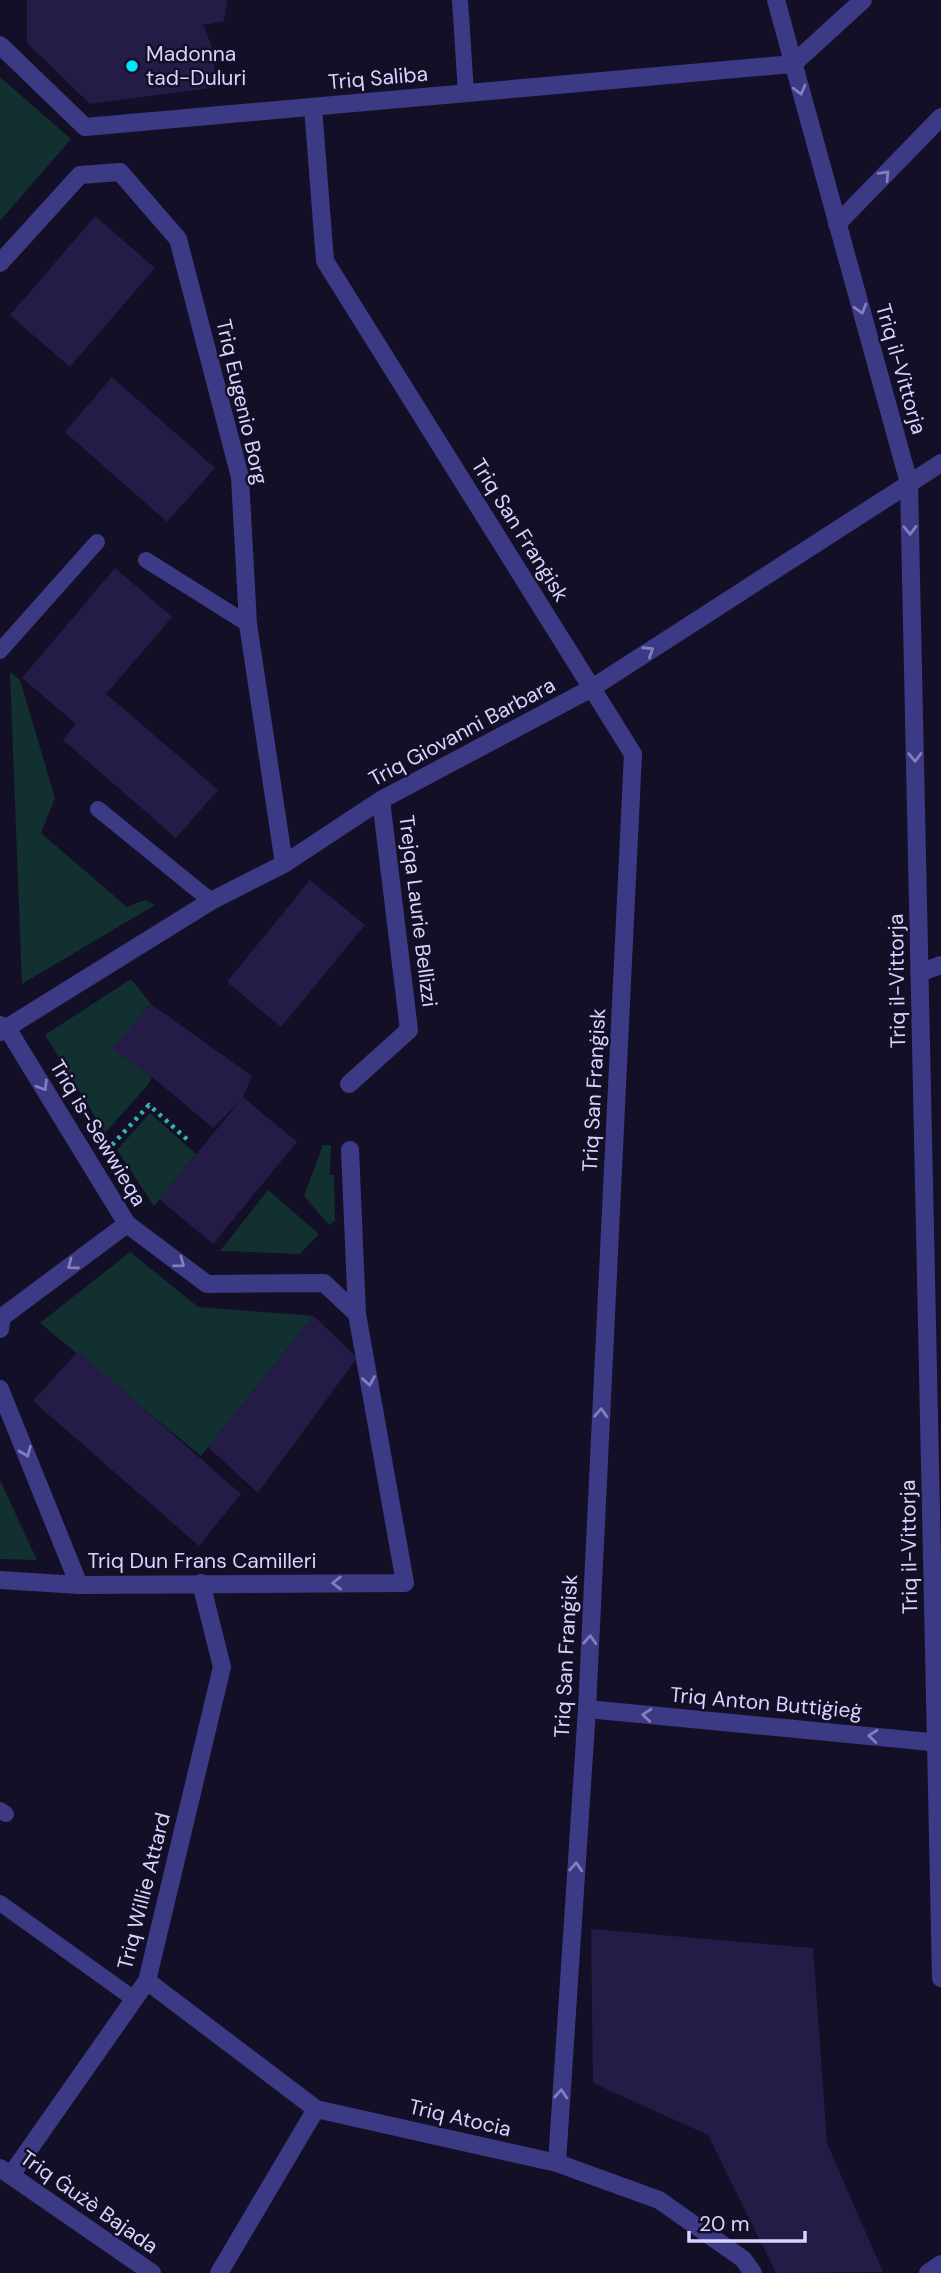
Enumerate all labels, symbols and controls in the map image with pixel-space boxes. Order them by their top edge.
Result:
place label: Madonna tad-Duluri [146,40,246,92]
marker: Madonna tad-Duluri [124,58,140,74]
street label: Triq Saliba [327,60,429,96]
one-way arrow [792,83,807,95]
one-way arrow [876,170,889,183]
street label: Triq il-Vittorja [869,301,933,437]
one-way arrow [853,303,867,315]
street label: Triq Eugenio Borg [209,317,275,488]
street label: Triq San Franġisk [465,453,575,607]
one-way arrow [902,525,918,536]
one-way arrow [641,647,654,659]
street label: Triq Giovanni Barbara [364,671,560,793]
one-way arrow [907,752,922,763]
street label: Trejqa Laurie Bellizzi [392,813,444,1009]
street label: Triq il-Vittorja [882,914,912,1048]
street label: Triq San Franġisk [576,1007,612,1173]
street label: Triq is-Sewwieqa [43,1054,153,1212]
one-way arrow [34,1078,47,1091]
one-way arrow [172,1255,184,1268]
one-way arrow [68,1257,80,1269]
one-way arrow [361,1375,376,1387]
one-way arrow [594,1407,609,1418]
one-way arrow [17,1446,31,1458]
street label: Triq il-Vittorja [894,1480,924,1614]
street label: Triq Dun Frans Camilleri [87,1547,317,1575]
street label: Triq San Franġisk [548,1573,584,1739]
one-way arrow [331,1575,342,1591]
one-way arrow [583,1635,598,1646]
street label: Triq Anton Buttiġieġ [669,1681,863,1725]
one-way arrow [641,1708,652,1723]
one-way arrow [867,1729,879,1744]
street label: Triq Willie Attard [111,1810,177,1972]
one-way arrow [569,1862,584,1873]
one-way arrow [554,2089,569,2100]
street label: Triq Atocia [406,2093,514,2143]
street label: Triq Ġużè Bajada [14,2144,164,2260]
scale bar [689,2200,804,2244]
text: 20 m [699,2210,750,2238]

